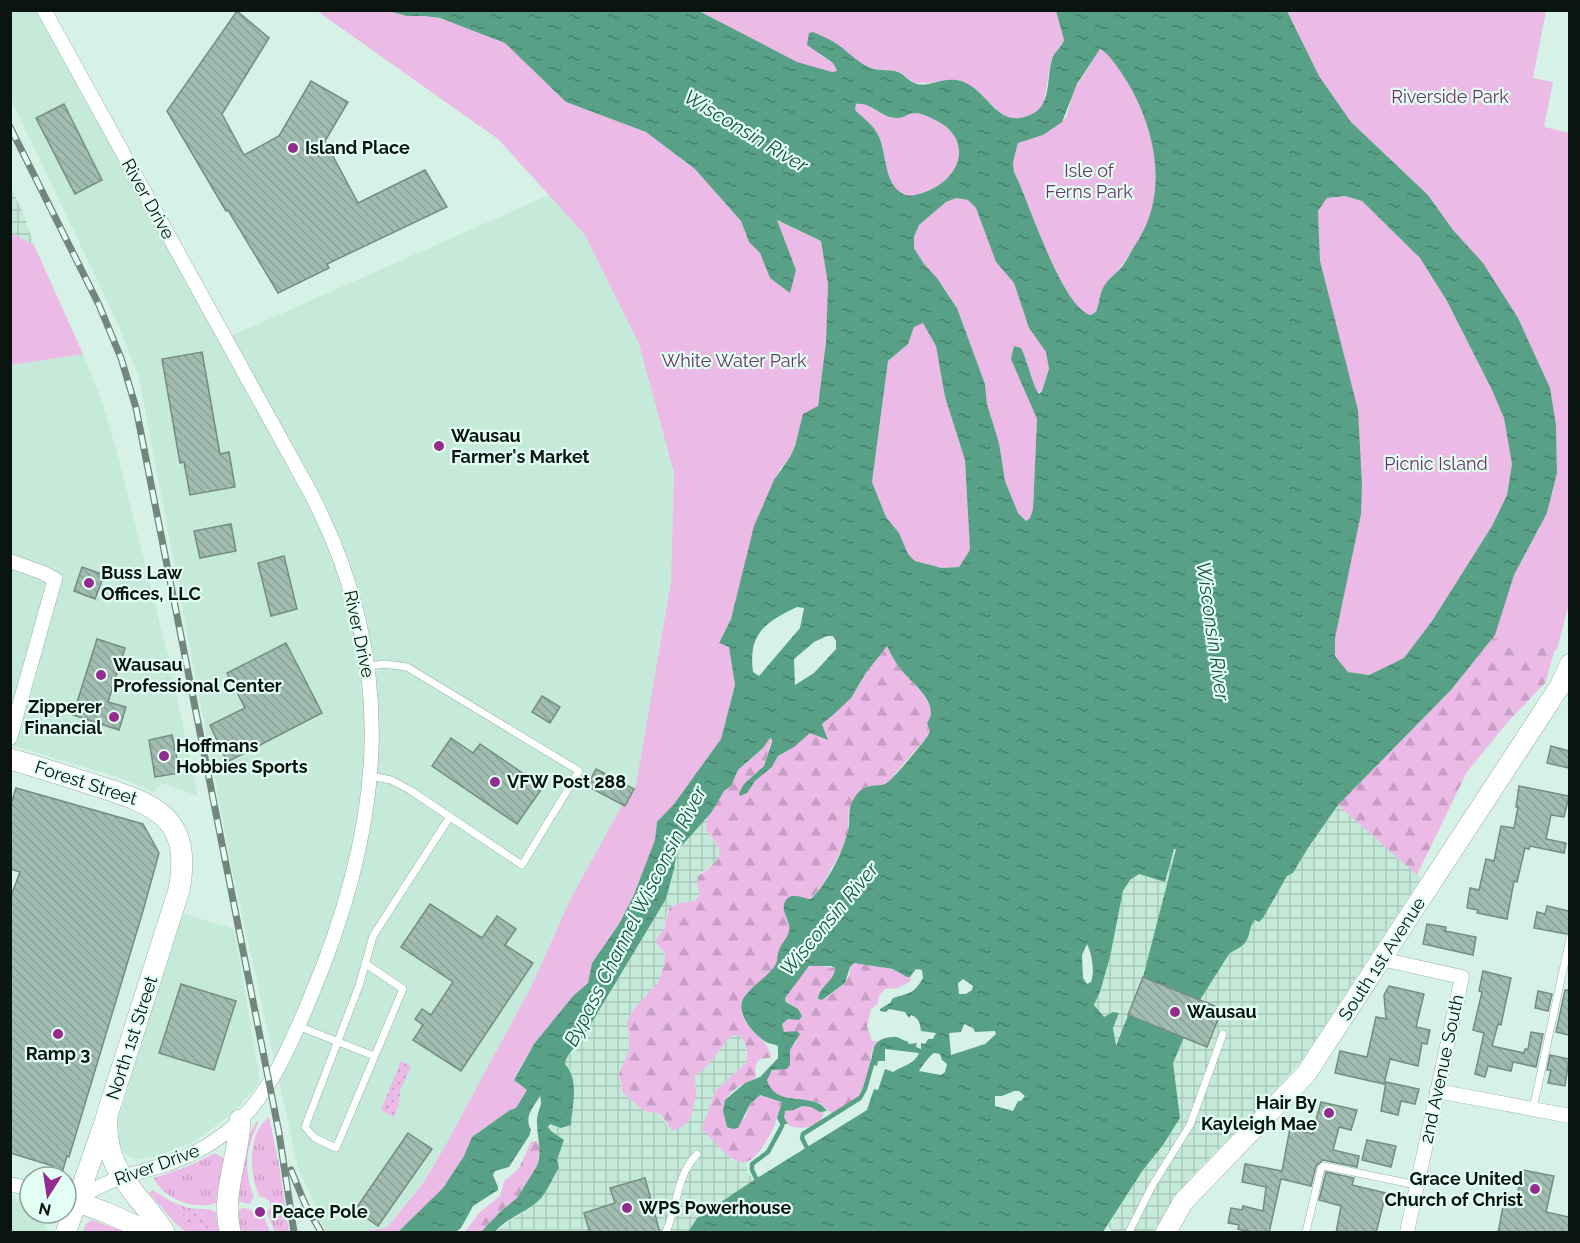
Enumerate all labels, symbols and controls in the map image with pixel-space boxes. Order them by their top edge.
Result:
water label: Wisconsin River [680,85,813,178]
park label: Riverside Park [1391,86,1509,107]
place label: Island Place [305,137,410,158]
marker: Island Place [286,141,300,155]
street label: River Drive [118,155,179,243]
park label: Isle of Ferns Park [1045,160,1133,202]
park label: White Water Park [662,350,807,371]
place label: Wausau Farmer's Market [451,425,590,467]
marker: Wausau Farmer's Market [432,439,446,453]
park label: Picnic Island [1384,453,1488,474]
water label: Wisconsin River [1191,560,1235,703]
place label: Buss Law Offices, LLC [101,562,201,604]
marker: Buss Law Offices, LLC [82,576,96,590]
street label: River Drive [340,588,379,680]
place label: Wausau Professional Center [113,654,282,696]
marker: Wausau Professional Center [94,668,108,682]
place label: Zipperer Financial [24,696,102,738]
marker: Zipperer Financial [107,710,121,724]
place label: Hoffmans Hobbies Sports [176,735,308,777]
marker: Hoffmans Hobbies Sports [157,749,171,763]
street label: Forest Street [32,756,140,809]
place label: VFW Post 288 [507,771,626,792]
marker: VFW Post 288 [488,775,502,789]
water label: Bypass Channel Wisconsin River [559,781,712,1050]
water label: Wisconsin River [775,857,884,980]
street label: South 1st Avenue [1334,893,1430,1024]
street label: North 1st Street [102,973,161,1102]
street label: 2nd Avenue South [1415,993,1468,1145]
place label: Wausau [1187,1001,1257,1022]
marker: Wausau [1168,1005,1182,1019]
marker: Ramp 3 [51,1027,65,1041]
place label: Ramp 3 [26,1043,90,1064]
place label: Hair By Kayleigh Mae [1201,1092,1317,1134]
marker: Hair By Kayleigh Mae [1322,1106,1336,1120]
street label: River Drive [111,1139,203,1190]
north arrow [18,1165,78,1225]
place label: Grace United Church of Christ [1385,1168,1523,1210]
marker: Grace United Church of Christ [1528,1182,1542,1196]
place label: WPS Powerhouse [639,1197,791,1218]
text: N [37,1199,53,1220]
place label: Peace Pole [272,1201,368,1222]
marker: WPS Powerhouse [620,1201,634,1215]
marker: Peace Pole [253,1205,267,1219]

